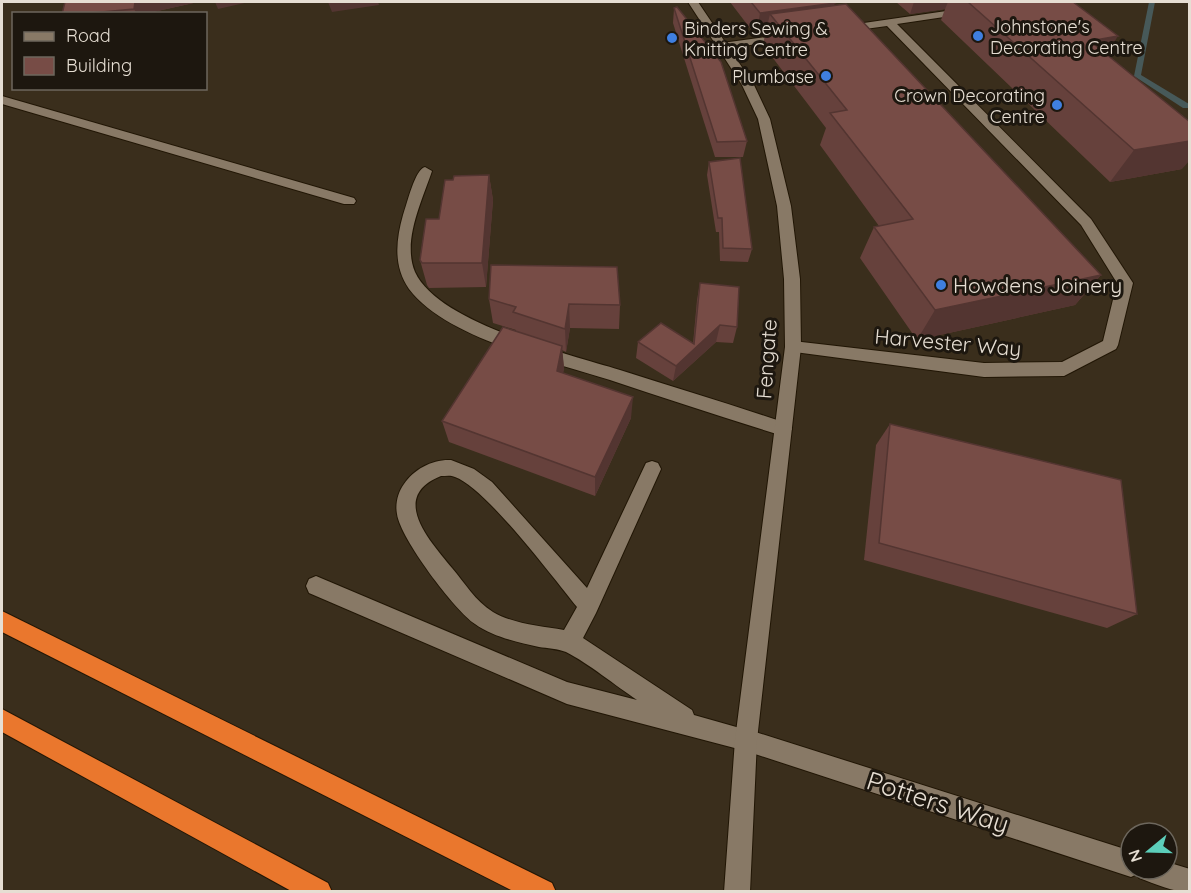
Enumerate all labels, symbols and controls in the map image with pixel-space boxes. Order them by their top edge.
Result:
legend [12,12,207,90]
place label: Johnstone's Decorating Centre [990,15,1143,59]
place label: Binders Sewing & Knitting Centre [684,17,828,61]
text: Road [66,24,111,47]
marker: Johnstone's Decorating Centre [971,29,985,43]
marker: Binders Sewing & Knitting Centre [665,31,679,45]
text: Building [66,54,132,77]
place label: Plumbase [732,65,814,88]
marker: Plumbase [819,69,833,83]
place label: Crown Decorating Centre [894,84,1045,128]
marker: Crown Decorating Centre [1050,98,1064,112]
place label: Howdens Joinery [953,272,1122,298]
marker: Howdens Joinery [934,278,948,292]
street label: Fengate [750,318,782,400]
street label: Harvester Way [874,323,1022,361]
street label: Potters Way [863,763,1013,841]
north arrow [1119,821,1179,881]
text: N [1123,847,1146,865]

